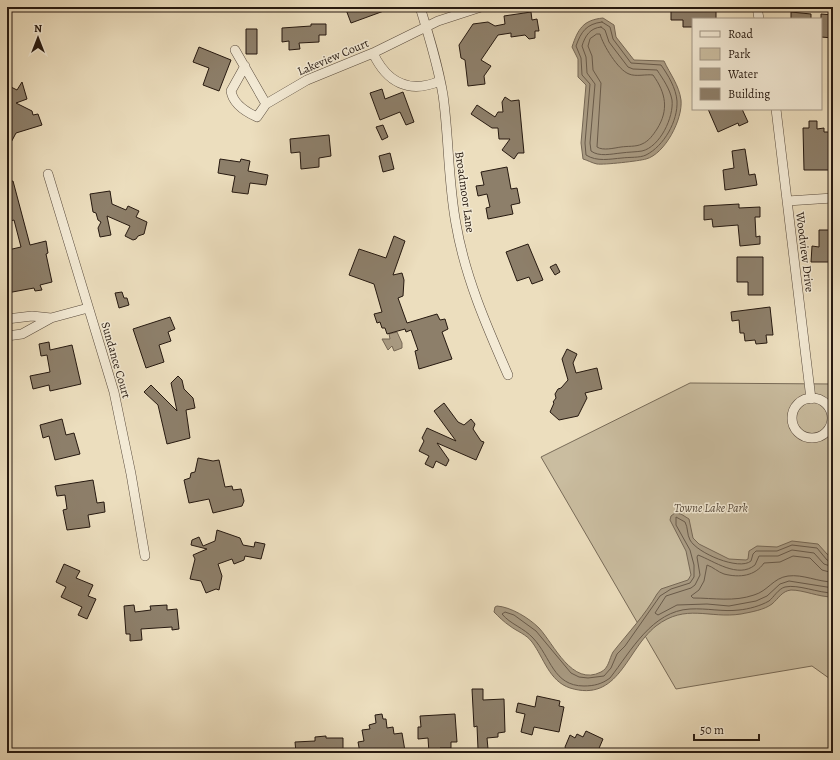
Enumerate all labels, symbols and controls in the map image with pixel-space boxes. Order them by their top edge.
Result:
north arrow [18,18,58,58]
legend [692,18,822,110]
text: N [34,21,42,36]
text: Road [728,26,754,42]
street label: Lakeview Court [295,35,371,79]
text: Park [728,46,751,62]
text: Water [727,66,758,82]
text: Building [728,86,770,102]
street label: Broadmoor Lane [451,150,479,234]
street label: Woodview Drive [792,210,818,293]
street label: Sundance Court [97,320,135,400]
park label: Towne Lake Park [674,500,749,516]
scale bar [694,716,759,742]
text: 50 m [700,722,724,738]

